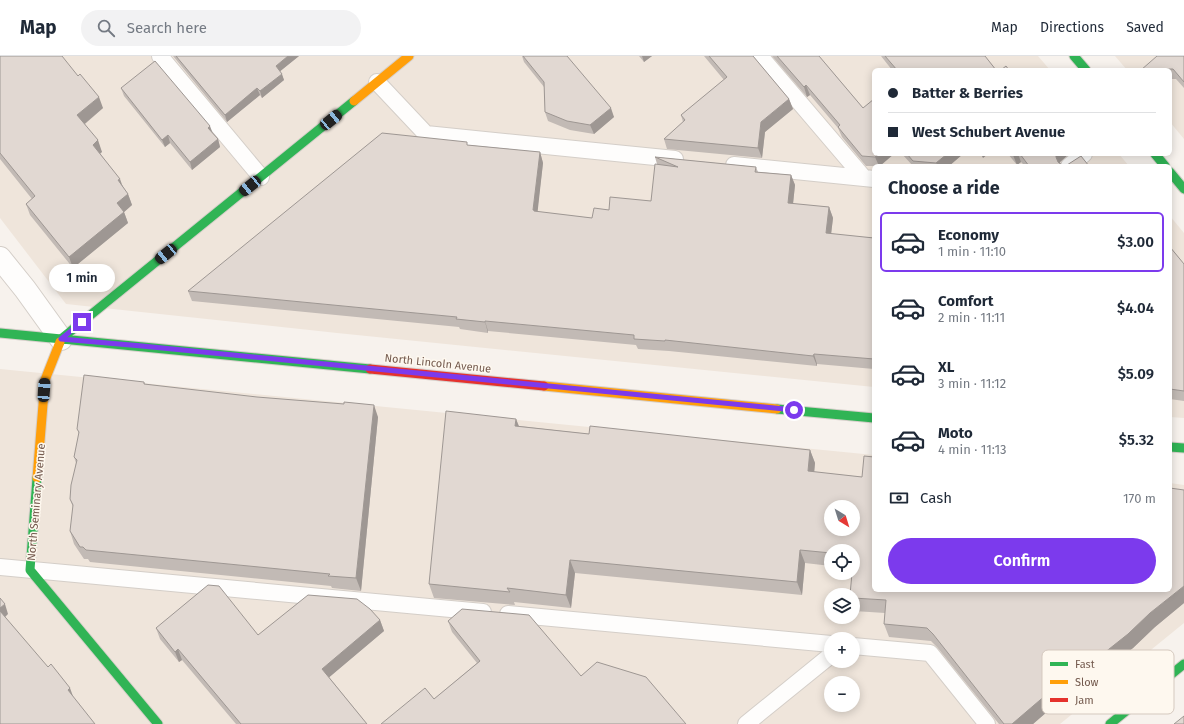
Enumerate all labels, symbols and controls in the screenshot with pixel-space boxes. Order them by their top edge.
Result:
search box [81,10,361,46]
text: Map [20,16,57,39]
icon: search [95,17,117,39]
text: Search here [127,19,207,37]
text: Map [991,19,1018,36]
text: Directions [1040,19,1104,36]
text: Saved [1126,19,1164,36]
text: Batter & Berries [912,84,1023,102]
car [318,108,344,132]
text: West Schubert Avenue [912,123,1065,141]
car [237,174,263,198]
text: Choose a ride [888,177,1000,199]
icon: car [890,224,926,260]
text: Economy [938,226,999,244]
text: $3.00 [1117,233,1154,251]
car [153,242,179,266]
text: 1 min · 11:10 [938,244,1006,259]
callout: 1 min [49,264,115,292]
text: 1 min [66,270,98,285]
icon: car [890,290,926,326]
text: Comfort [938,292,994,310]
text: $4.04 [1117,299,1154,317]
text: 2 min · 11:11 [938,310,1005,325]
route end [73,313,91,331]
street label: North Lincoln Avenue [384,351,492,376]
icon: car [890,356,926,392]
text: XL [938,358,954,376]
text: $5.09 [1118,365,1154,383]
text: 3 min · 11:12 [938,376,1006,391]
car [37,378,51,402]
route start [785,401,803,419]
icon: car [890,422,926,458]
text: Moto [938,424,973,442]
text: $5.32 [1119,431,1154,449]
text: 4 min · 11:13 [938,442,1007,457]
street label: North Seminary Avenue [25,443,48,561]
icon: cash [888,487,910,509]
text: Cash [920,489,952,507]
text: 170 m [1123,491,1156,506]
north arrow [824,500,860,536]
map controls [824,500,860,712]
button: Confirm [888,538,1156,584]
button: locate [824,544,860,580]
button: layers [824,588,860,624]
button: + [824,632,860,668]
legend [1042,650,1174,714]
text: Fast [1075,658,1095,671]
button: − [824,676,860,712]
text: Slow [1075,676,1099,689]
text: Jam [1075,694,1094,707]

